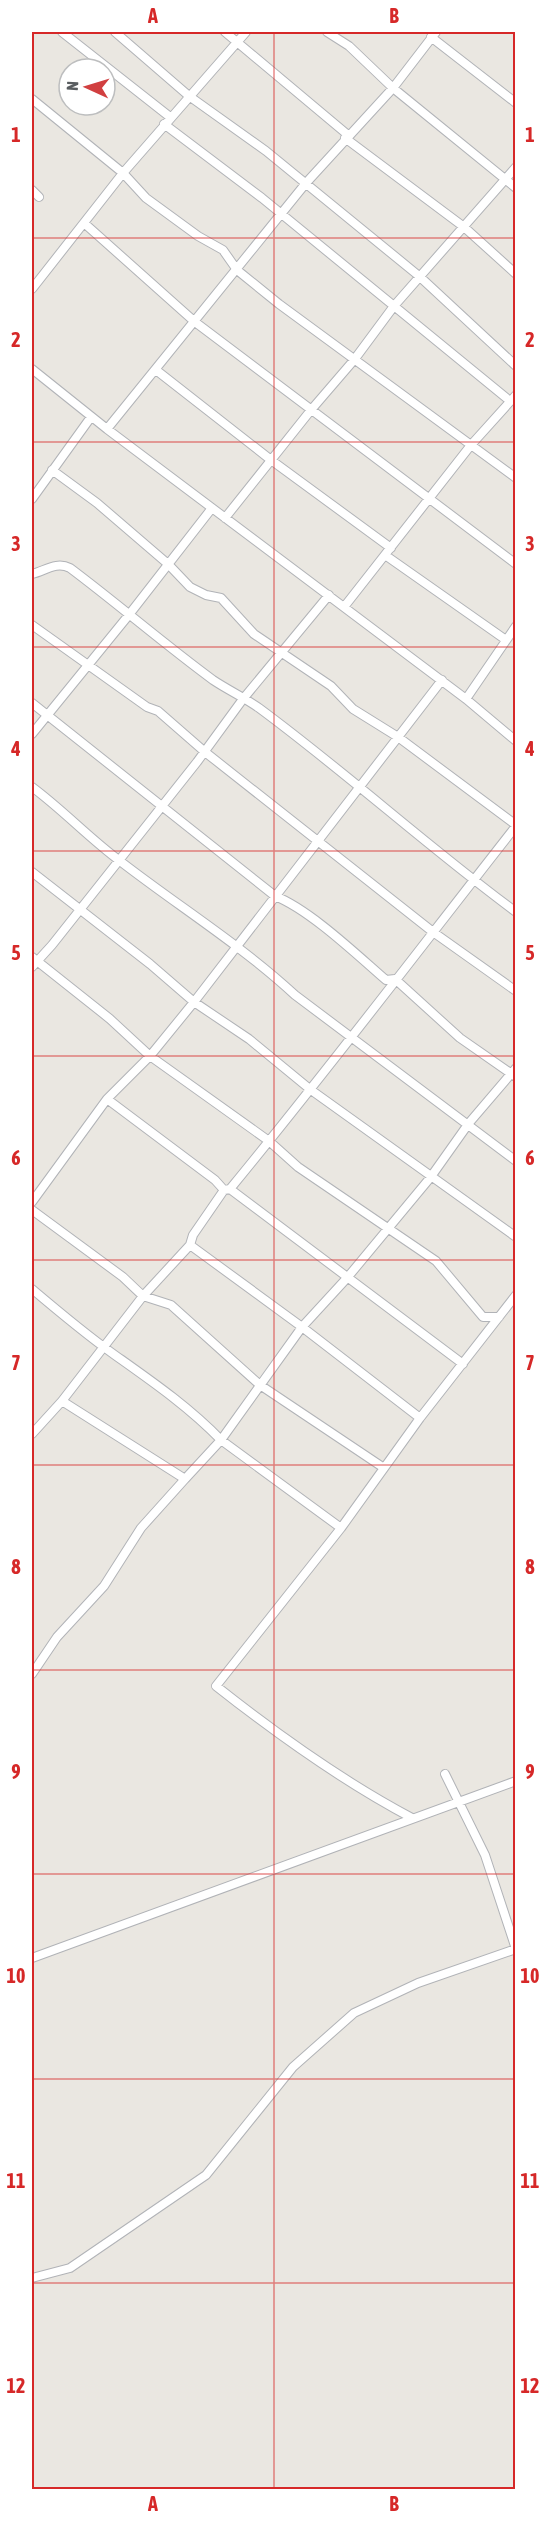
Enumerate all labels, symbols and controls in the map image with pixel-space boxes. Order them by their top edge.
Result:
text: A [147,4,158,27]
text: B [389,4,399,27]
north arrow [57,57,117,117]
text: N [63,81,81,91]
text: 1 [11,123,21,146]
text: 1 [525,123,535,146]
text: 2 [11,328,21,351]
text: 2 [525,328,535,351]
text: 3 [11,532,21,555]
text: 3 [525,532,535,555]
text: 4 [10,737,21,760]
text: 4 [524,737,535,760]
text: 5 [11,941,21,964]
text: 5 [525,941,535,964]
text: 6 [11,1146,21,1169]
text: 6 [525,1146,535,1169]
text: 7 [11,1351,21,1374]
text: 7 [525,1351,535,1374]
text: 8 [11,1555,21,1578]
text: 8 [525,1555,535,1578]
text: 9 [11,1760,21,1783]
text: 9 [525,1760,535,1783]
text: 10 [7,1964,25,1987]
text: 10 [521,1964,539,1987]
text: 11 [7,2169,25,2192]
text: 11 [521,2169,539,2192]
text: 12 [7,2374,25,2397]
text: 12 [521,2374,539,2397]
text: A [147,2492,158,2515]
text: B [389,2492,399,2515]

